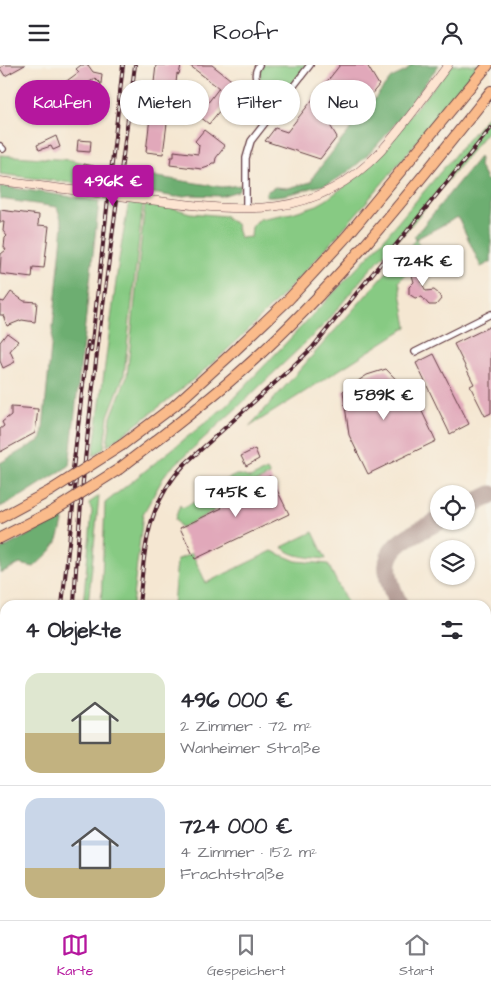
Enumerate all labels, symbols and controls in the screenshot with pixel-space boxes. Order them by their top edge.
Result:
text: Roofr [213,17,278,48]
icon: menu [25,19,53,47]
icon: person [438,19,466,47]
chip: Kaufen [15,80,110,125]
chip: Mieten [120,80,209,125]
chip: Filter [219,80,300,125]
chip: Neu [310,80,376,125]
pin: 496K € [72,165,154,207]
text: 496K € [84,170,142,192]
pin: 724K € [382,245,464,287]
text: 724K € [394,250,452,272]
pin: 589K € [343,379,425,421]
text: 589K € [354,384,414,406]
pin: 745K € [195,475,277,518]
text: 745K € [206,481,266,503]
map controls [430,485,475,585]
button: locate [430,485,475,530]
button: layers [430,540,475,585]
text: 4 Objekte [25,616,121,645]
icon: filters [438,616,466,644]
text: 496 000 € [180,686,293,715]
icon: home [65,693,125,753]
text: 2 Zimmer · 72 m² [180,715,312,737]
text: Wanheimer Straße [180,737,320,759]
text: 724 000 € [180,812,293,841]
icon: home [65,818,125,878]
text: 4 Zimmer · 152 m² [180,841,317,863]
text: Frachtstraße [180,863,284,885]
tab: Karte [57,931,93,981]
tab: Gespeichert [207,931,285,981]
tab: Start [399,931,434,981]

